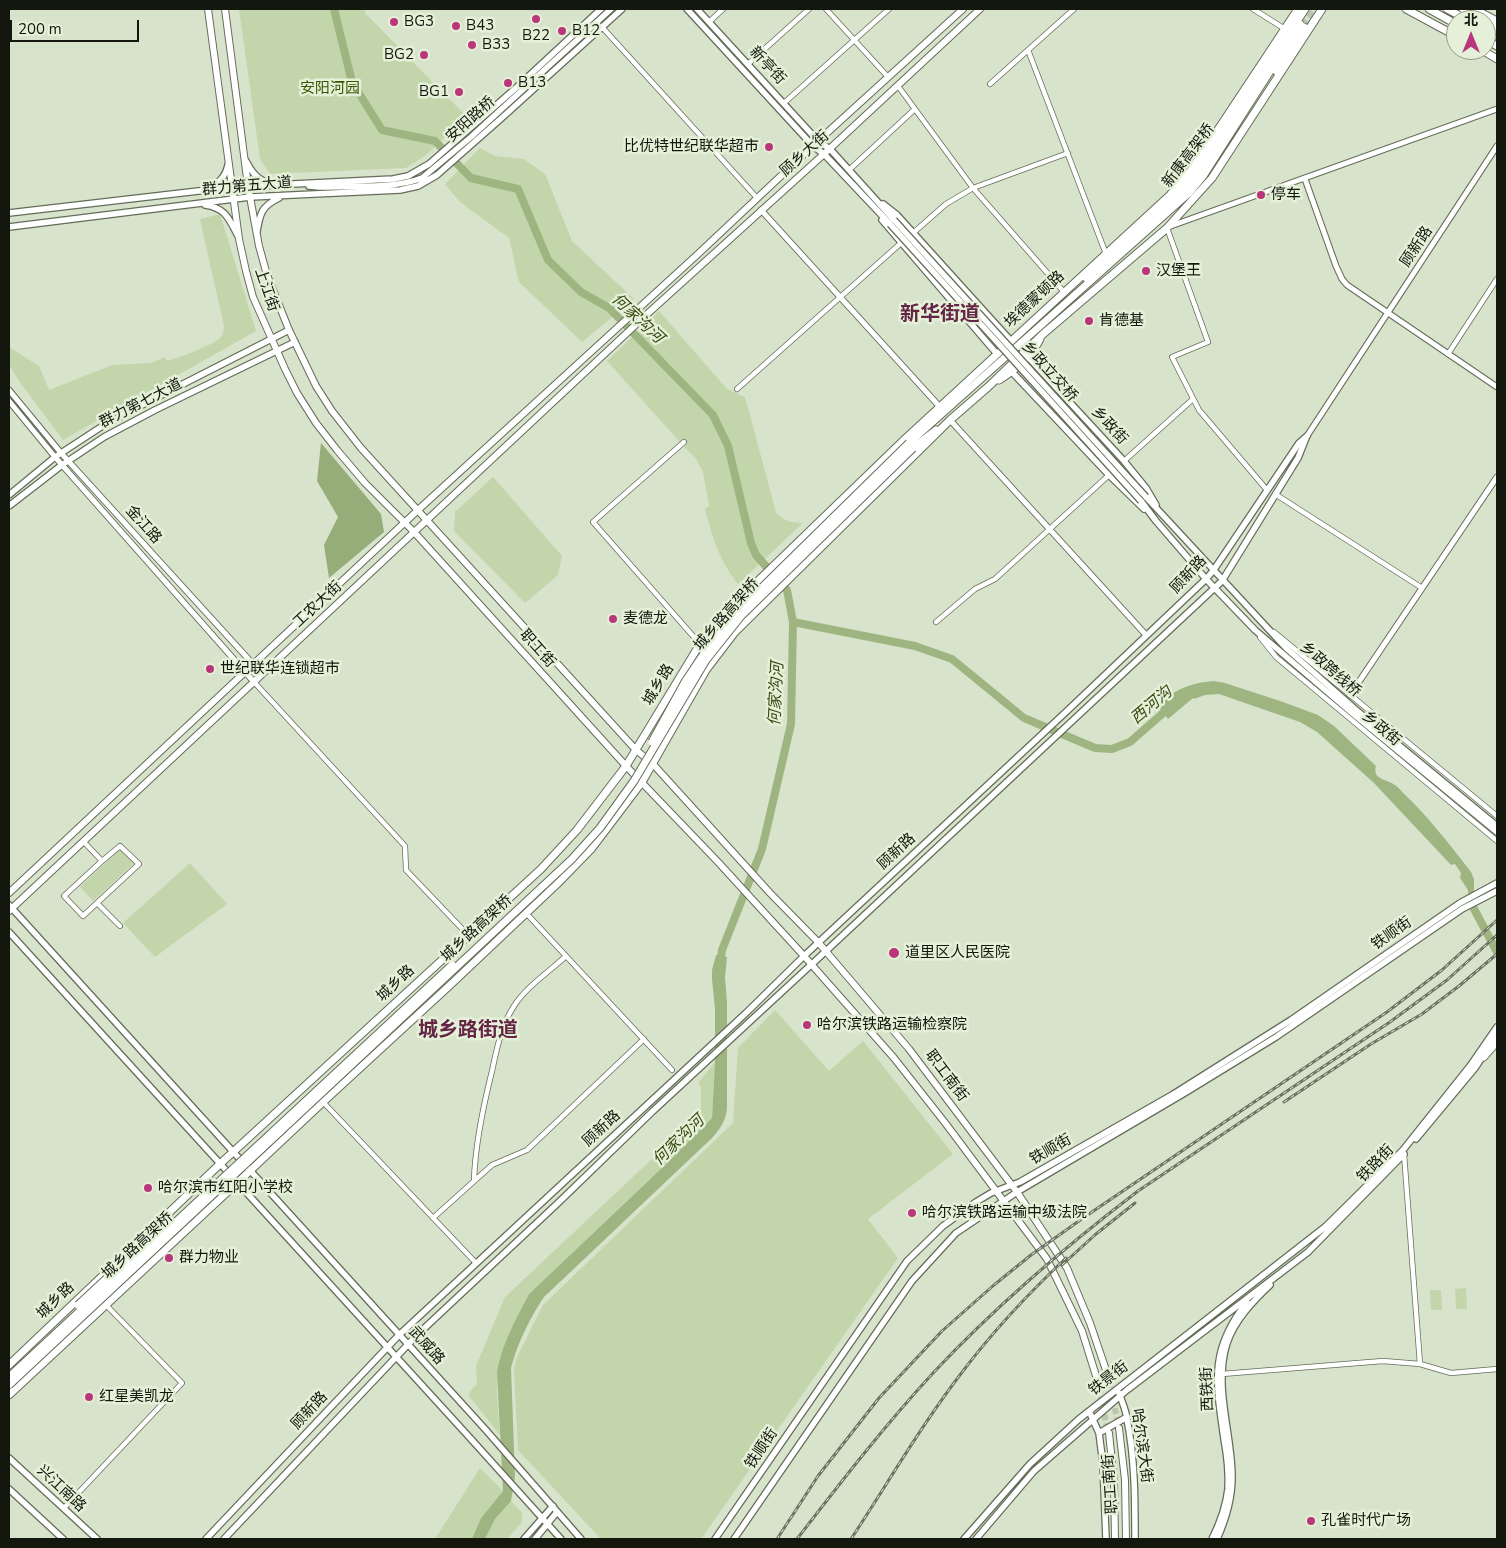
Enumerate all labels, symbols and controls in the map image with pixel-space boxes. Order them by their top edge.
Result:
scale bar [12,10,141,42]
north arrow [1446,10,1496,60]
text: 北 [1464,11,1478,30]
place label: BG3 [404,13,434,31]
marker: B22 [530,13,542,25]
marker: BG3 [388,16,400,28]
place label: B43 [466,17,494,35]
text: 200 m [18,19,62,39]
marker: B43 [450,20,462,32]
place label: B12 [572,22,600,40]
marker: B12 [556,25,568,37]
place label: B22 [522,27,550,45]
place label: B33 [482,36,510,54]
marker: B33 [466,39,478,51]
street label: 新亭街 [745,43,789,89]
place label: BG2 [384,46,414,64]
marker: BG2 [418,49,430,61]
place label: B13 [518,74,546,92]
marker: B13 [502,77,514,89]
park label: 安阳河园 [300,80,360,98]
place label: BG1 [419,83,449,101]
marker: BG1 [453,86,465,98]
street label: 安阳路桥 [443,93,499,147]
street label: 新康高架桥 [1159,121,1219,191]
street label: 顾乡大街 [777,127,833,181]
place label: 比优特世纪联华超市 [624,138,759,156]
marker: 比优特世纪联华超市 [763,141,775,153]
street label: 群力第五大道 [201,174,293,200]
place label: 停车 [1271,186,1301,204]
marker: 停车 [1255,189,1267,201]
street label: 顾新路 [1397,223,1437,271]
place label: 汉堡王 [1156,262,1201,280]
marker: 汉堡王 [1140,265,1152,277]
street label: 上江街 [250,266,282,314]
street label: 埃德蒙顿路 [1001,268,1069,332]
water label: 何家沟河 [607,290,667,348]
district label: 新华街道 [900,303,980,327]
place label: 肯德基 [1099,312,1144,330]
marker: 肯德基 [1083,315,1095,327]
street label: 乡政立交桥 [1017,338,1081,406]
street label: 群力第七大道 [97,376,185,432]
street label: 乡政街 [1087,403,1131,449]
street label: 金江路 [121,502,165,548]
street label: 顾新路 [1167,552,1211,598]
street label: 城乡路高架桥 [691,575,763,655]
street label: 工农大街 [290,578,346,632]
place label: 麦德龙 [623,610,668,628]
marker: 麦德龙 [607,613,619,625]
street label: 职工街 [515,626,559,672]
street label: 乡政跨线桥 [1296,639,1364,701]
place label: 世纪联华连锁超市 [220,660,340,678]
street label: 城乡路 [640,661,678,709]
water label: 何家沟河 [766,662,788,726]
marker: 世纪联华连锁超市 [204,663,216,675]
water label: 西河沟 [1127,683,1177,729]
street label: 乡政街 [1358,708,1404,750]
street label: 顾新路 [874,830,920,874]
street label: 城乡路高架桥 [438,892,516,966]
street label: 铁顺街 [1368,914,1416,954]
place label: 道里区人民医院 [905,944,1010,962]
marker: 道里区人民医院 [887,946,901,960]
street label: 城乡路 [373,962,419,1006]
place label: 哈尔滨铁路运输检察院 [817,1016,967,1034]
district label: 城乡路街道 [418,1019,518,1043]
marker: 哈尔滨铁路运输检察院 [801,1019,813,1031]
street label: 职工南街 [921,1047,971,1105]
street label: 顾新路 [579,1107,625,1151]
water label: 何家沟河 [649,1112,709,1170]
street label: 铁顺街 [1027,1131,1075,1169]
street label: 铁路街 [1354,1142,1398,1186]
place label: 哈尔滨市红阳小学校 [158,1179,293,1197]
marker: 哈尔滨市红阳小学校 [142,1182,154,1194]
place label: 哈尔滨铁路运输中级法院 [922,1204,1087,1222]
marker: 哈尔滨铁路运输中级法院 [906,1207,918,1219]
street label: 城乡路高架桥 [99,1209,177,1283]
place label: 群力物业 [179,1249,239,1267]
marker: 群力物业 [163,1252,175,1264]
street label: 城乡路 [34,1279,78,1323]
street label: 武威路 [404,1323,448,1369]
street label: 铁景街 [1086,1358,1132,1400]
street label: 西铁街 [1198,1366,1218,1412]
place label: 红星美凯龙 [99,1388,174,1406]
street label: 顾新路 [288,1388,332,1434]
marker: 红星美凯龙 [83,1391,95,1403]
street label: 哈尔滨大街 [1127,1408,1155,1484]
street label: 铁顺街 [742,1425,782,1473]
street label: 职工南街 [1100,1453,1122,1515]
street label: 兴江南路 [33,1462,89,1516]
place label: 孔雀时代广场 [1321,1512,1411,1530]
marker: 孔雀时代广场 [1305,1515,1317,1527]

